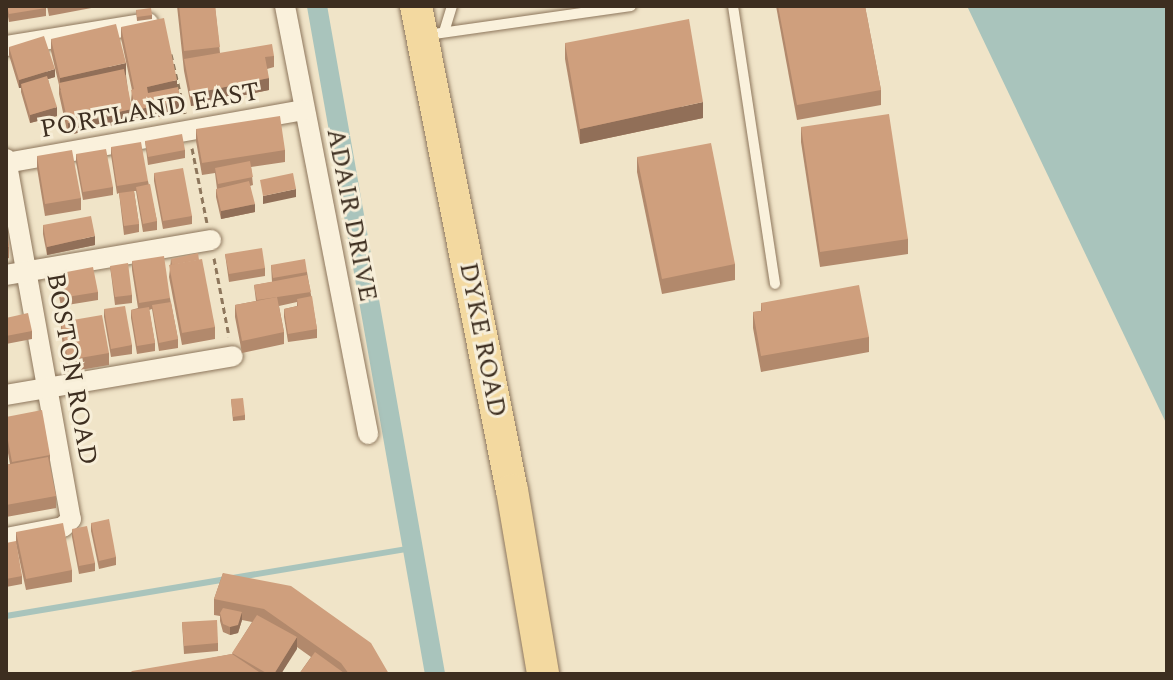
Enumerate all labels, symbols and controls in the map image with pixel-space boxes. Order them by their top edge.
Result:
street label: PORTLAND EAST [38,76,262,146]
street label: ADAIR DRIVE [319,126,383,304]
street label: DYKE ROAD [452,260,512,420]
street label: BOSTON ROAD [39,270,103,468]

